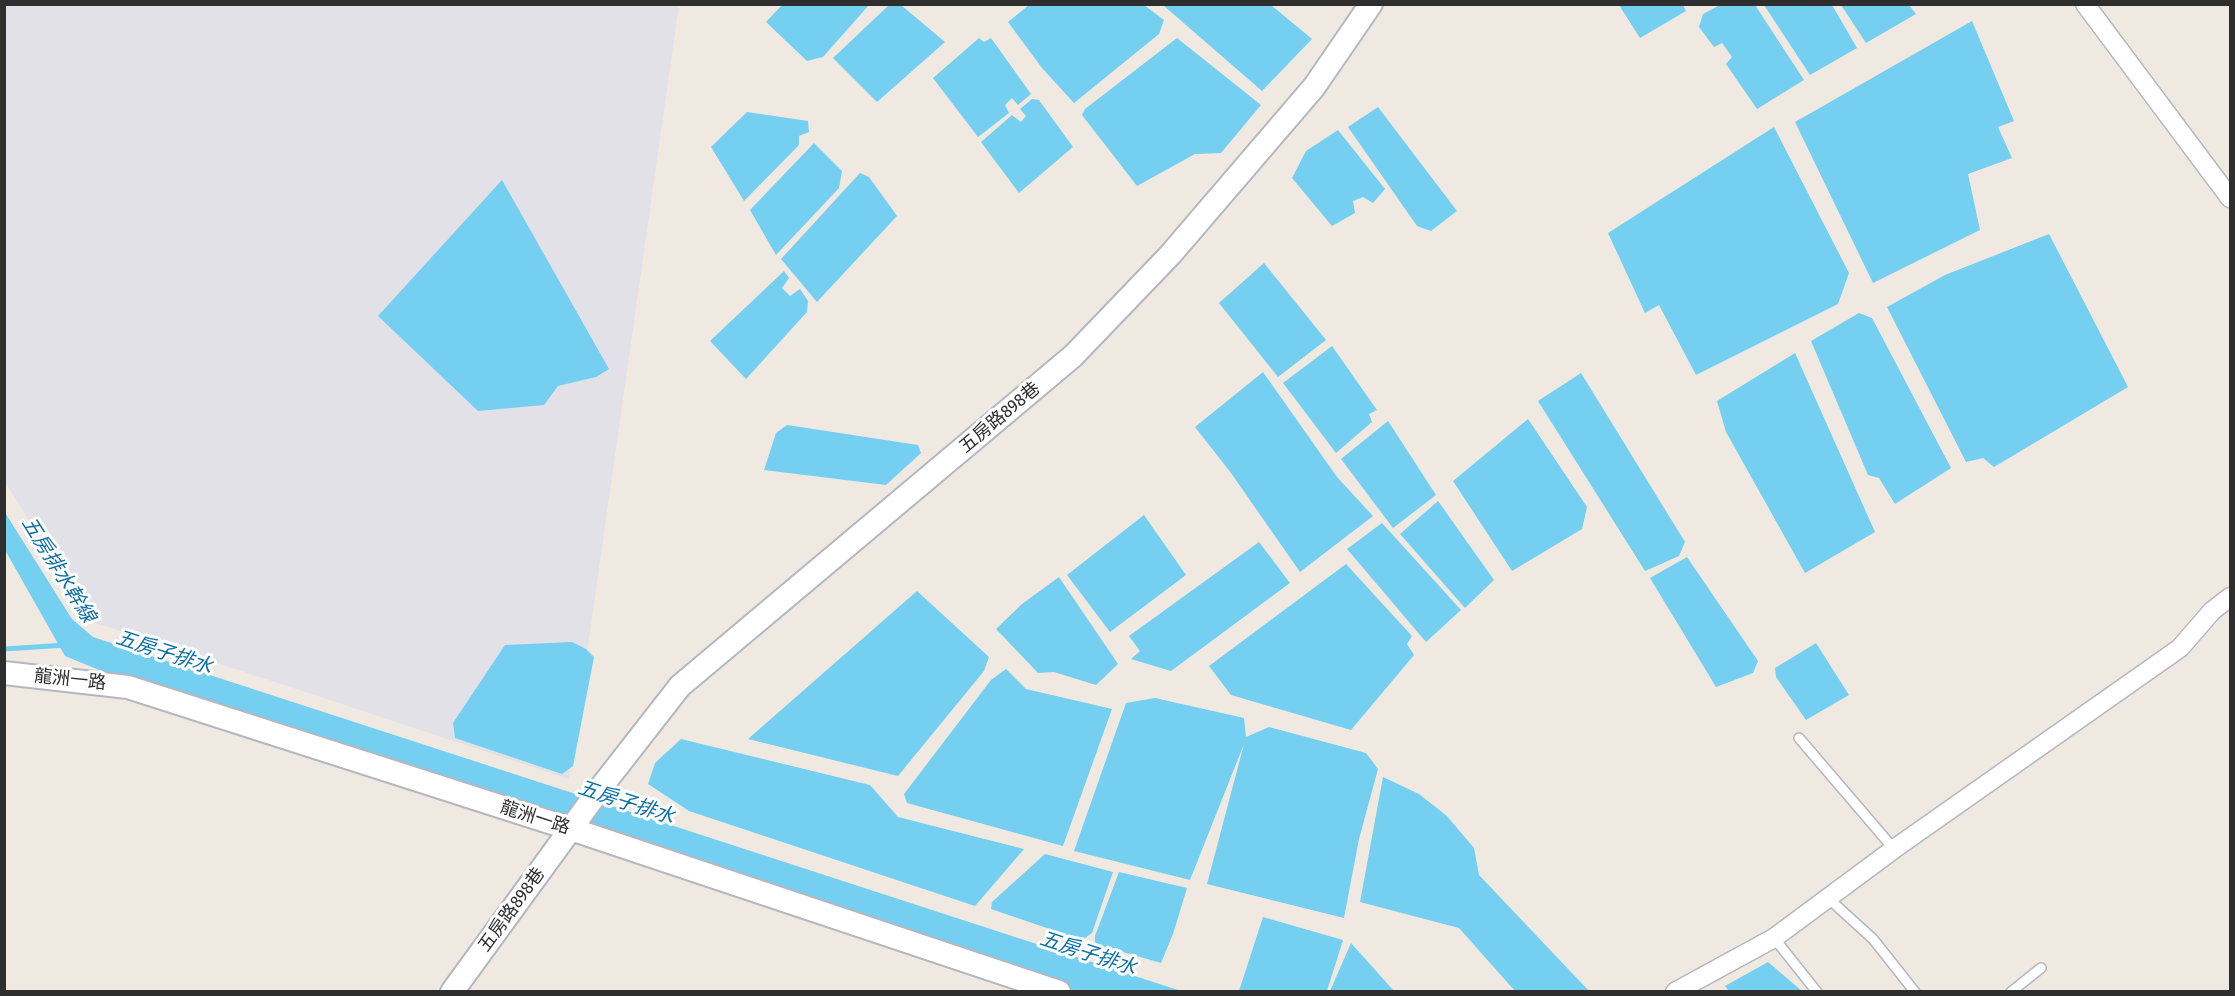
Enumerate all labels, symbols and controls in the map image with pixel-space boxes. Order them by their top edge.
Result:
street label: 五房路898巷 [955,378,1045,458]
water label: 五房排水幹線 [16,513,100,627]
water label: 五房子排水 [113,626,215,680]
street label: 龍洲一路 [33,665,107,695]
water label: 五房子排水 [575,776,677,830]
street label: 龍洲一路 [497,797,573,839]
street label: 五房路898巷 [474,864,550,956]
water label: 五房子排水 [1037,927,1139,981]

